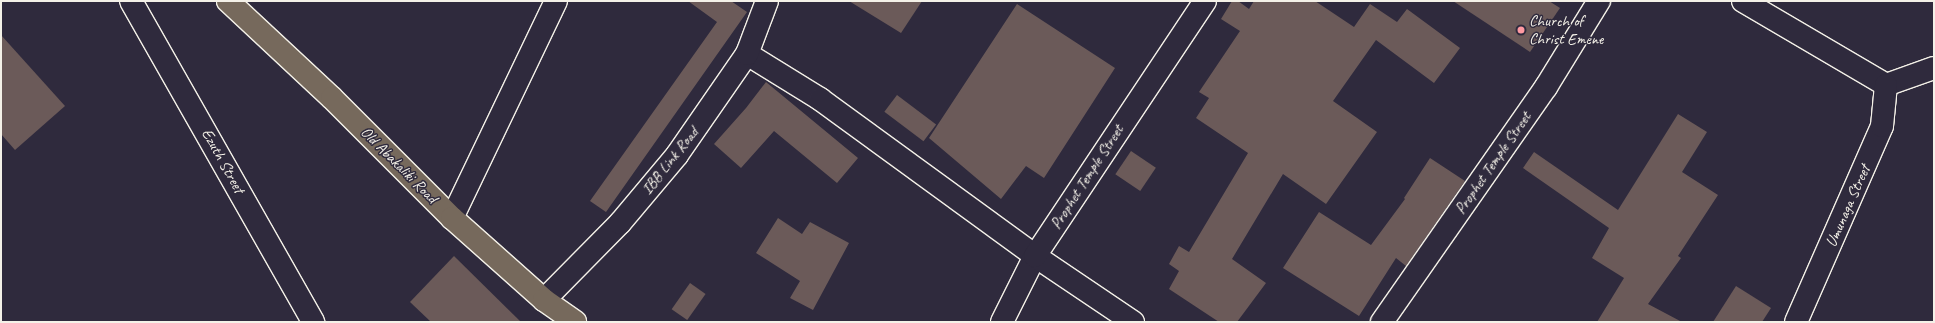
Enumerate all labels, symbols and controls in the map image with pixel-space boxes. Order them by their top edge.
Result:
place label: Church of Christ Emene [1529,11,1602,49]
marker: Church of Christ Emene [1516,25,1526,35]
street label: Prophet Temple Street [1451,109,1535,217]
street label: Prophet Temple Street [1046,122,1128,232]
street label: Old Abakaliki Road [357,123,441,207]
street label: IBB Link Road [638,123,702,199]
street label: Ezuth Street [197,125,249,197]
street label: Umunaga Street [1821,162,1875,250]

